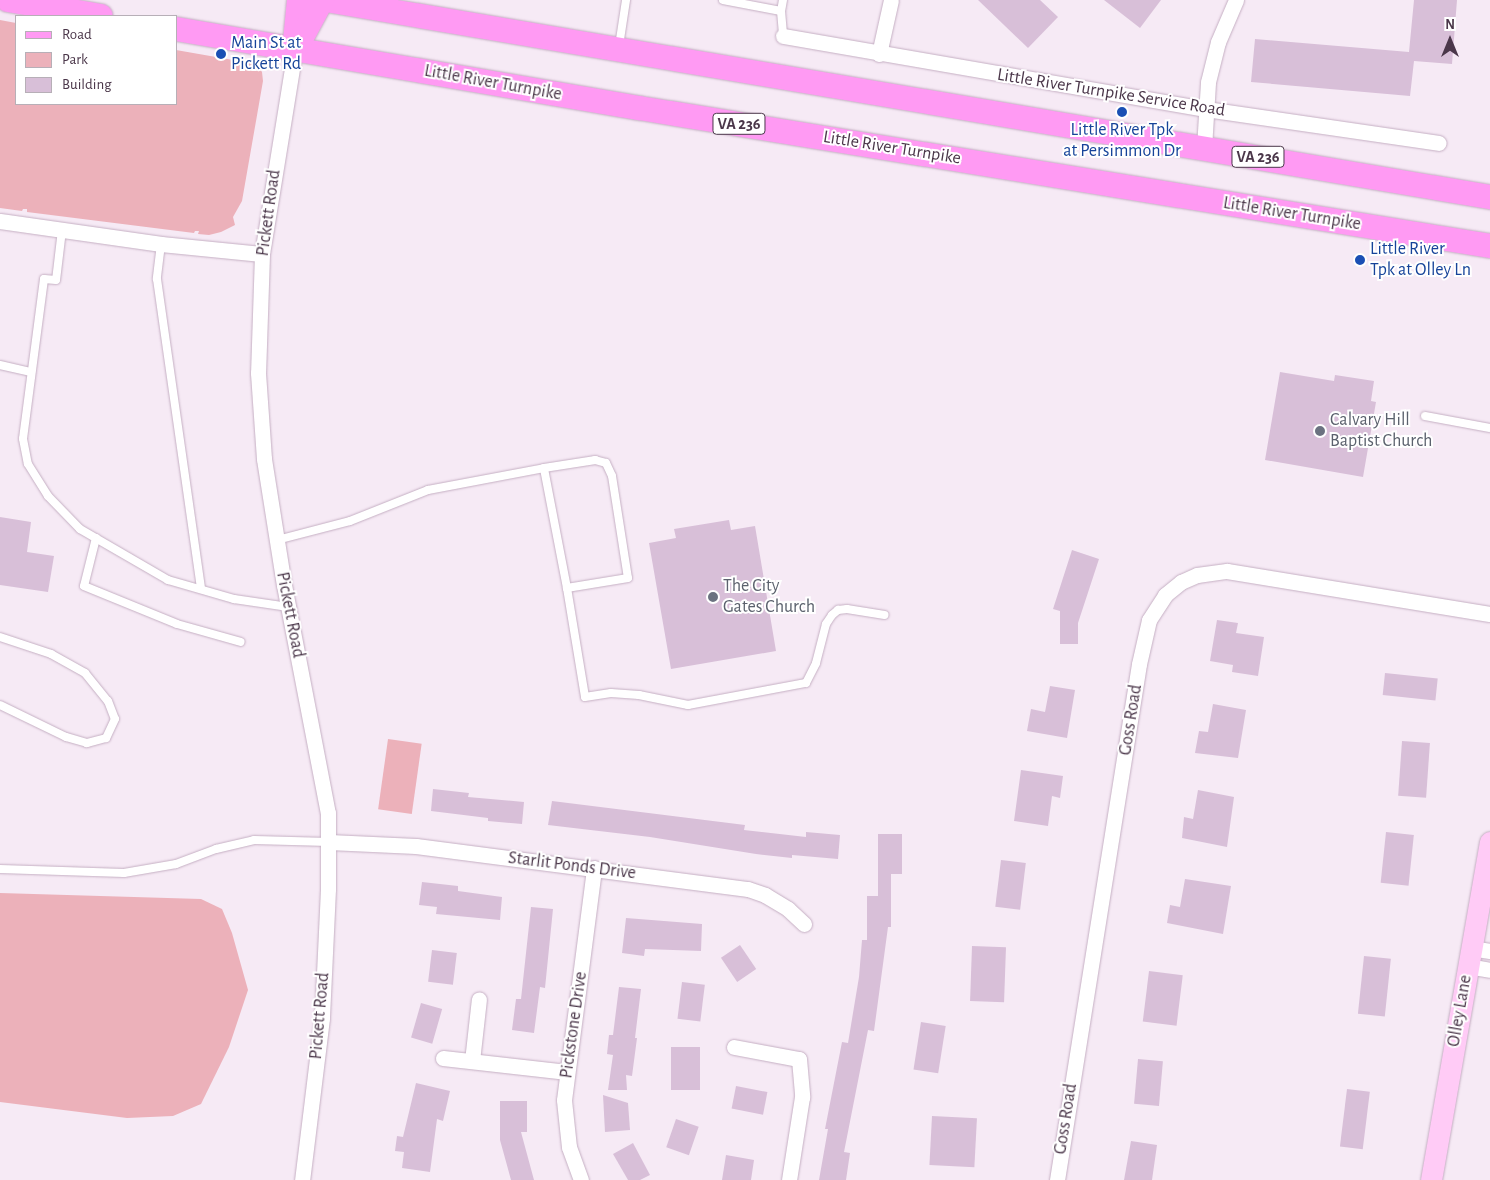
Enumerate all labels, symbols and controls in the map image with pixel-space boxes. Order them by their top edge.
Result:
legend [15,15,178,105]
north arrow [1425,15,1475,65]
text: N [1445,18,1455,32]
text: Road [62,27,92,42]
place label: Main St at Pickett Rd [231,33,301,76]
marker: Main St at Pickett Rd [215,48,227,60]
text: Park [62,52,88,67]
street label: Little River Turnpike [423,60,563,106]
street label: Little River Turnpike Service Road [995,64,1227,122]
text: Building [62,77,112,92]
marker: Little River Tpk at Persimmon Dr [1116,106,1128,118]
road number: VA 236 [712,110,766,138]
place label: Little River Tpk at Persimmon Dr [1063,120,1181,162]
street label: Little River Turnpike [822,126,962,170]
road number: VA 236 [1230,144,1286,170]
street label: Pickett Road [252,168,286,258]
street label: Little River Turnpike [1222,192,1362,236]
place label: Little River Tpk at Olley Ln [1370,239,1471,282]
marker: Little River Tpk at Olley Ln [1354,254,1366,266]
place label: Calvary Hill Baptist Church [1330,410,1432,452]
marker: Calvary Hill Baptist Church [1314,425,1326,437]
street label: Pickett Road [271,570,309,660]
place label: The City Gates Church [723,576,815,618]
marker: The City Gates Church [707,591,719,603]
street label: Goss Road [1115,683,1147,757]
street label: Starlit Ponds Drive [507,847,637,885]
street label: Pickstone Drive [556,970,592,1080]
street label: Pickett Road [305,972,335,1060]
street label: Olley Lane [1443,973,1477,1049]
street label: Goss Road [1050,1082,1082,1156]

